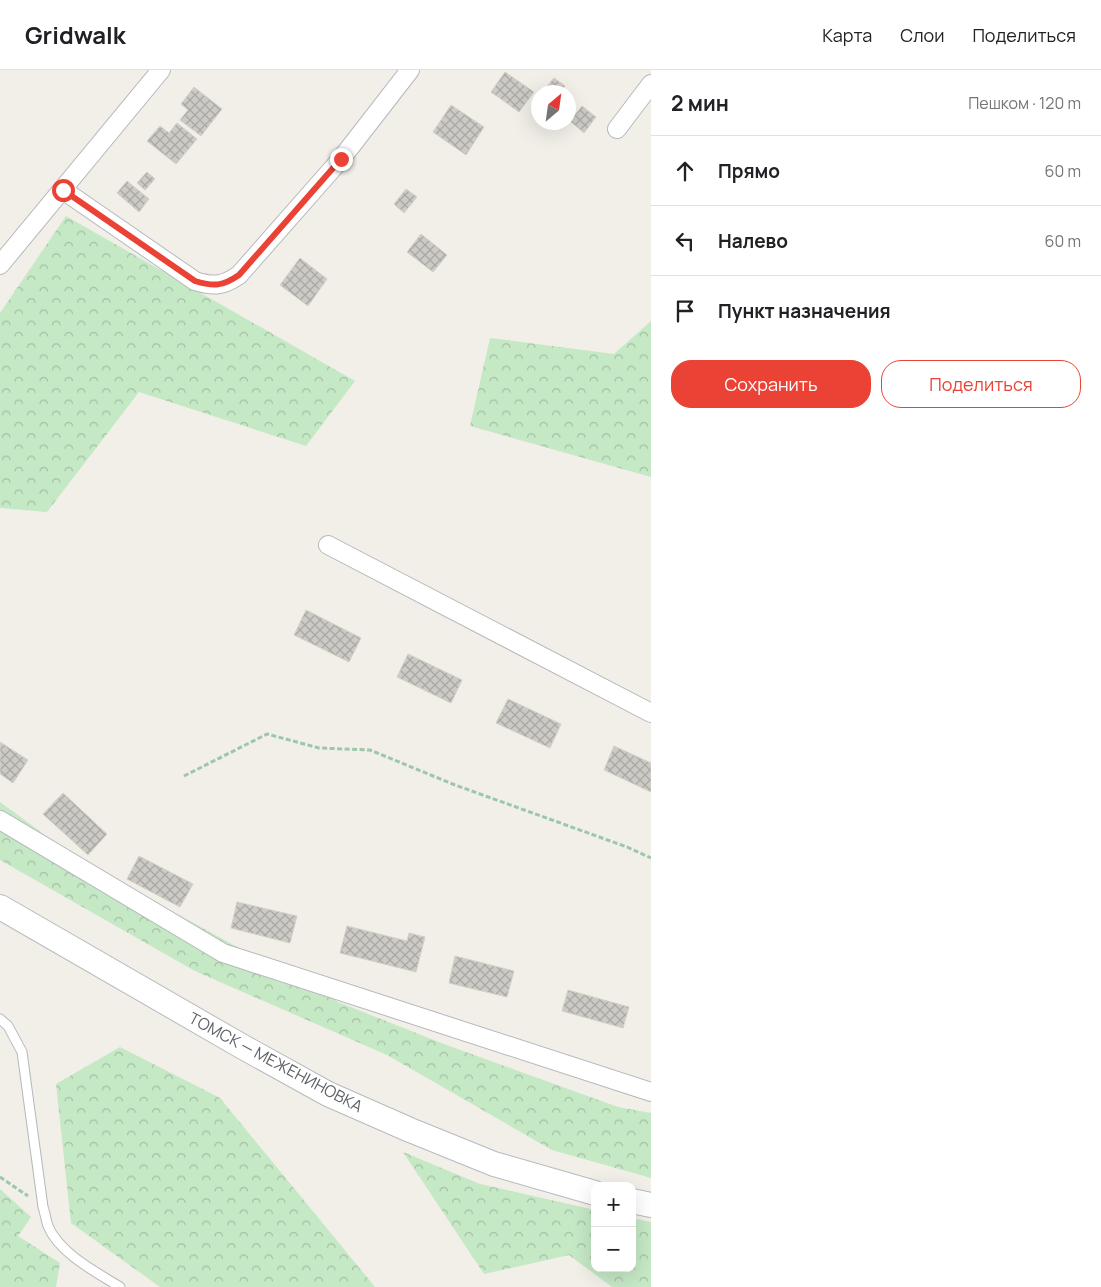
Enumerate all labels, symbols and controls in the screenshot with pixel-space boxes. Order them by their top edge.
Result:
text: Gridwalk [25,18,126,51]
text: Карта [822,23,872,47]
text: Слои [900,23,944,47]
text: Поделиться [972,23,1076,47]
north arrow [531,85,576,130]
text: 2 мин [671,89,729,117]
text: Пешком · 120 m [968,92,1081,114]
route end [330,148,353,171]
icon: ahead [671,157,699,185]
text: Прямо [718,158,780,184]
text: 60 m [1045,160,1081,182]
route start [52,179,75,202]
icon: left [671,227,699,255]
text: Налево [718,228,788,254]
text: 60 m [1045,230,1081,252]
icon: arrive [671,297,699,325]
text: Пункт назначения [718,298,891,324]
button: Сохранить [671,360,871,408]
button: Поделиться [881,360,1081,408]
street label: ТОМСК — МЕЖЕНИНОВКА [185,1007,367,1117]
map controls [591,1182,636,1272]
button: + [591,1182,636,1227]
button: − [591,1227,636,1272]

